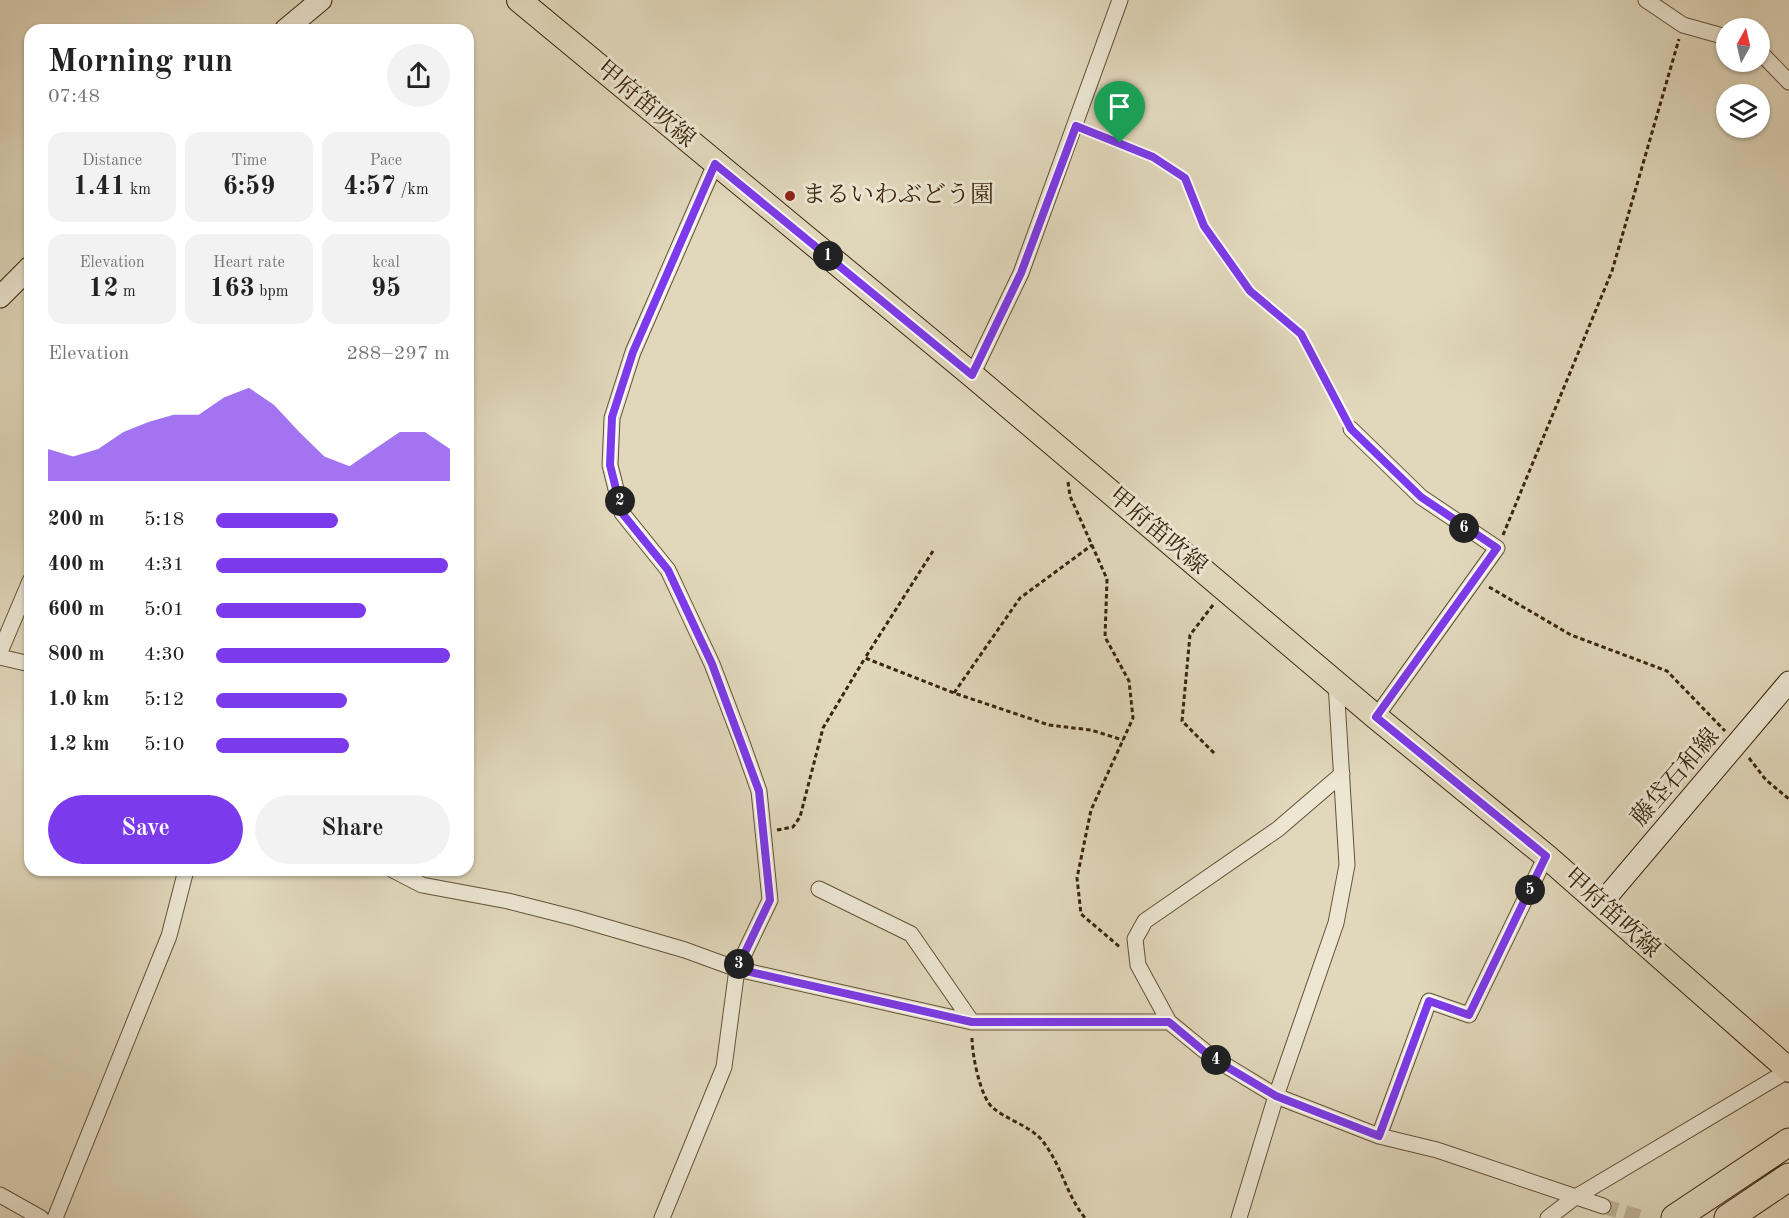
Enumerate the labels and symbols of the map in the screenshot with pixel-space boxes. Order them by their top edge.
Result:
north arrow [1716,18,1770,72]
street label: 甲府笛吹線 [591,55,701,153]
pin [1094,81,1145,143]
place label: まるいわぶどう園 [802,182,994,208]
marker: まるいわぶどう園 [783,189,797,203]
pin: 1 [813,241,843,271]
street label: 甲府笛吹線 [1103,482,1213,580]
pin: 2 [605,486,635,516]
pin: 6 [1449,513,1479,543]
street label: 藤垈石和線 [1625,723,1724,831]
street label: 甲府笛吹線 [1558,863,1666,963]
pin: 5 [1515,875,1545,905]
pin: 3 [724,949,754,979]
pin: 4 [1201,1045,1231,1075]

